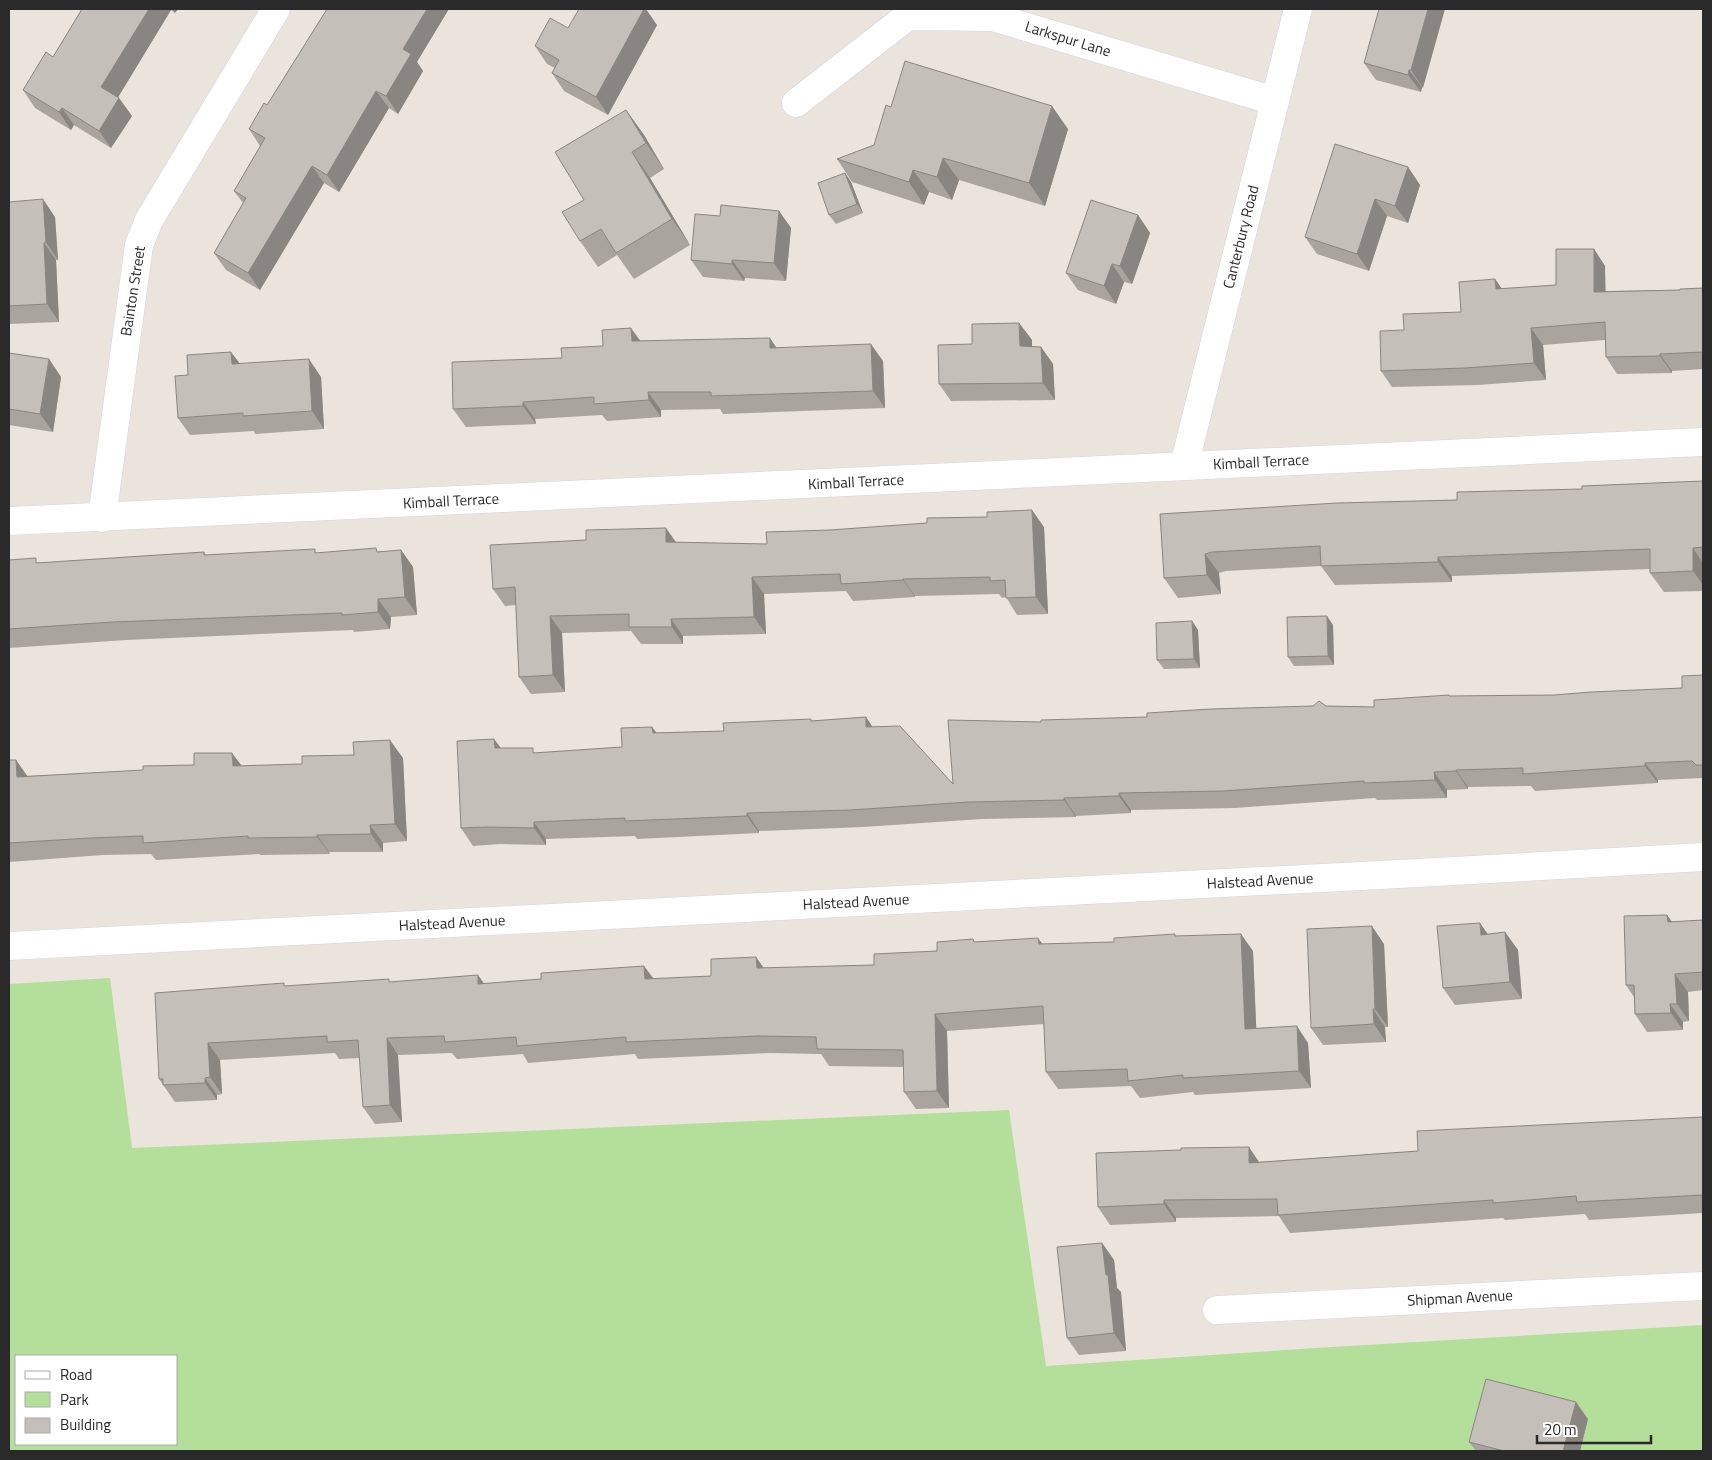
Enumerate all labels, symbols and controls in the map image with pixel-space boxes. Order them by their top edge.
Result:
street label: Larkspur Lane [1022,15,1114,62]
street label: Canterbury Road [1217,183,1264,291]
street label: Bainton Street [114,243,151,338]
street label: Kimball Terrace [1212,448,1310,475]
street label: Kimball Terrace [807,468,905,495]
street label: Kimball Terrace [402,487,500,514]
street label: Halstead Avenue [1206,866,1314,895]
street label: Halstead Avenue [802,887,910,916]
street label: Halstead Avenue [398,908,506,937]
street label: Shipman Avenue [1407,1283,1513,1312]
legend [15,1355,178,1445]
text: Road [60,1363,92,1386]
text: Park [60,1388,89,1411]
scale bar [1537,1412,1651,1444]
text: Building [60,1413,111,1436]
text: 20 m [1544,1418,1577,1441]

